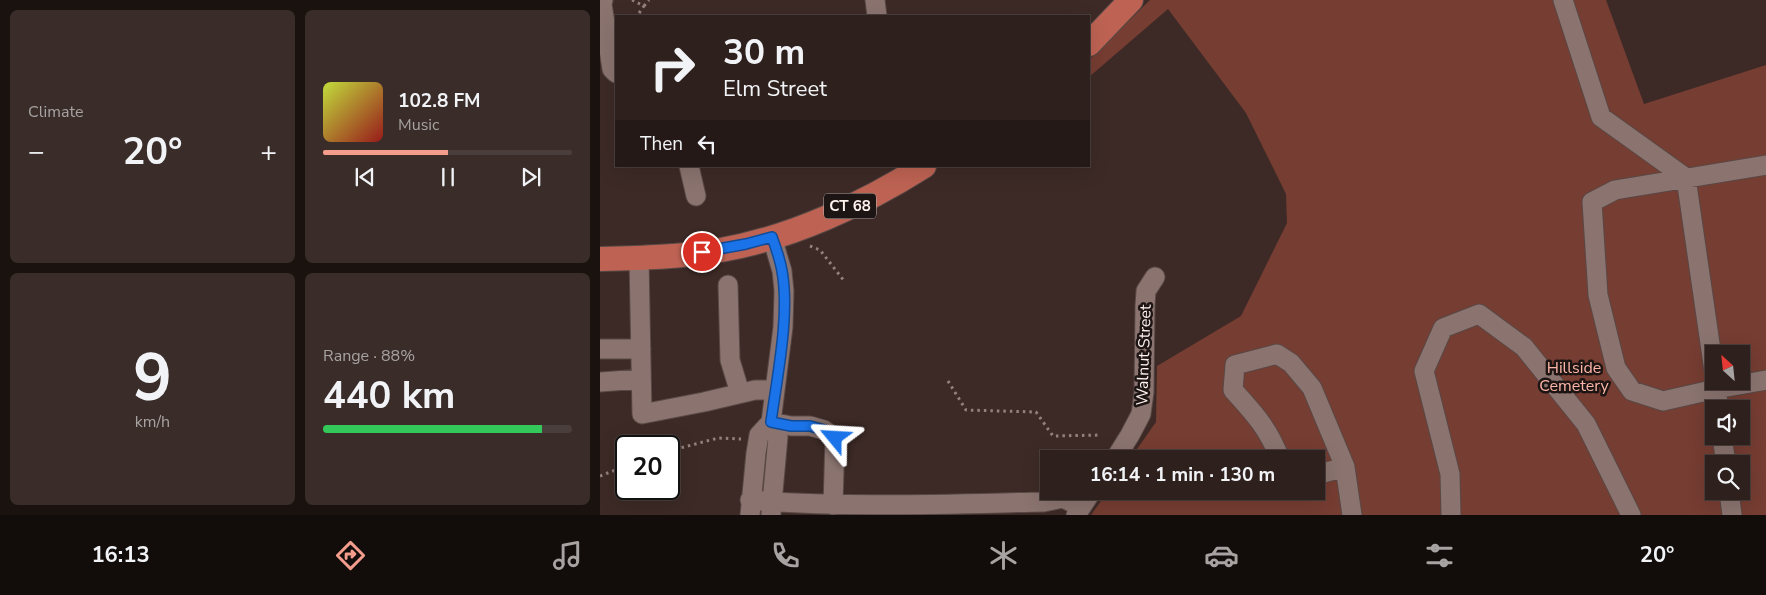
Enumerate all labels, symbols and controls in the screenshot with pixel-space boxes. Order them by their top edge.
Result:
text: 30 m [723,29,805,76]
icon: right [640,35,705,100]
text: Elm Street [723,74,827,104]
text: 102.8 FM [398,88,481,114]
text: Climate [28,101,83,123]
text: Music [398,114,439,136]
text: 20° [122,126,183,177]
icon: left [693,130,721,158]
text: Then [640,131,683,157]
text: − [28,133,45,171]
text: + [260,133,277,171]
icon: previous [351,163,379,191]
icon: pause [434,163,462,191]
icon: next [517,163,545,191]
road number: CT 68 [824,194,876,218]
pin [681,231,723,273]
icon: arrive [688,238,716,266]
street label: Walnut Street [1131,304,1157,406]
text: 9 [133,334,172,423]
text: Range · 88% [323,345,415,367]
north arrow [1705,345,1750,390]
map controls [1705,345,1750,500]
park label: Hillside Cemetery [1539,357,1609,397]
text: 440 km [323,370,455,421]
button: sound [1705,400,1750,445]
text: km/h [135,411,170,433]
position arrow [808,411,860,463]
speed limit sign: 20 [615,435,680,500]
button: search [1705,455,1750,500]
text: 16:14 · 1 min · 130 m [1090,462,1275,488]
icon: directions [333,538,368,573]
icon: music [550,538,585,573]
icon: phone [768,538,803,573]
icon: climate [986,538,1021,573]
icon: car [1204,538,1239,573]
icon: filters [1422,538,1457,573]
text: 16:13 [91,540,150,570]
text: 20° [1640,540,1674,570]

